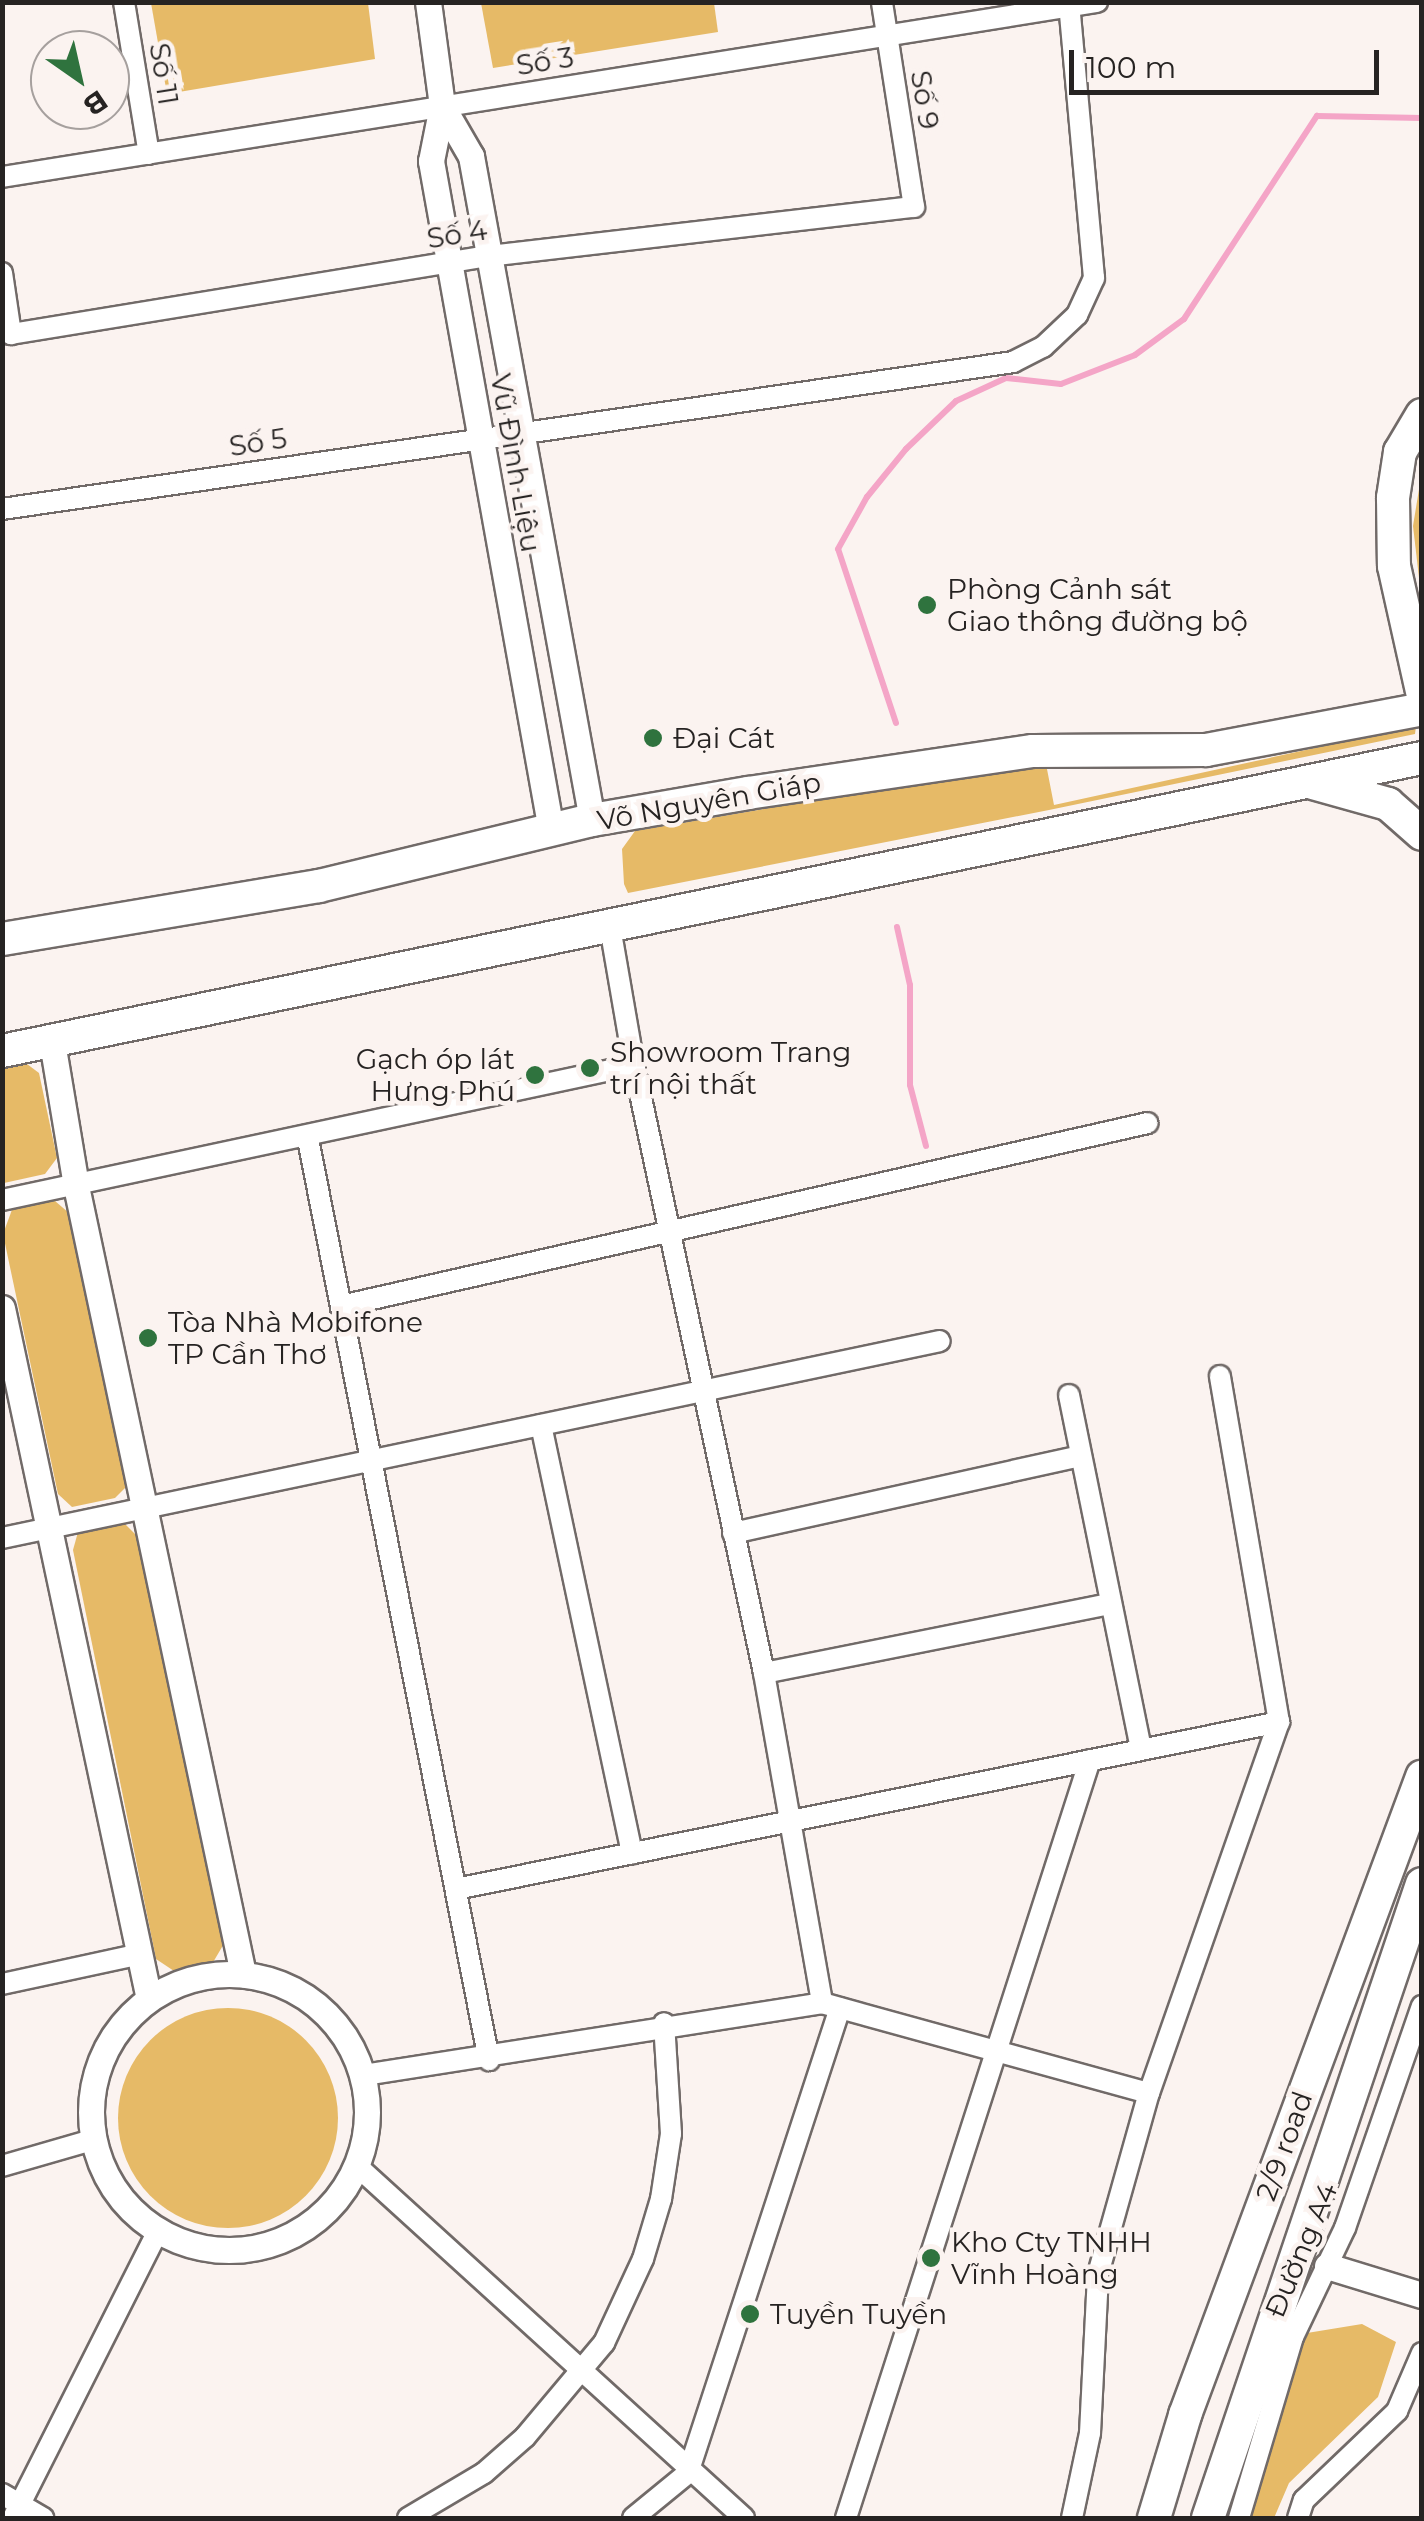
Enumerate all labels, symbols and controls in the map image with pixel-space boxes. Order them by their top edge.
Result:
north arrow [30,30,130,130]
scale bar [1074,30,1384,92]
street label: Số 3 [514,40,576,82]
street label: Số 11 [143,41,185,107]
text: 100 m [1086,49,1176,86]
street label: Số 9 [904,68,946,132]
text: B [77,83,114,123]
street label: Số 4 [424,213,490,255]
street label: Vũ Đình Liệu [484,371,548,555]
street label: Số 5 [227,421,289,463]
place label: Phòng Cảnh sát Giao thông đường bộ [947,572,1248,638]
marker: Phòng Cảnh sát Giao thông đường bộ [916,594,938,616]
place label: Đại Cát [673,721,775,755]
marker: Đại Cát [642,727,664,749]
street label: Võ Nguyên Giáp [595,765,823,837]
place label: Showroom Trang trí nội thất [610,1035,851,1101]
place label: Gạch óp lát Hưng Phú [356,1042,515,1108]
marker: Showroom Trang trí nội thất [579,1057,601,1079]
marker: Gạch óp lát Hưng Phú [524,1064,546,1086]
place label: Tòa Nhà Mobifone TP Cần Thơ [168,1305,423,1371]
marker: Tòa Nhà Mobifone TP Cần Thơ [137,1327,159,1349]
street label: 2/9 road [1249,2087,1319,2205]
street label: Đường A4 [1258,2178,1344,2322]
place label: Kho Cty TNHH Vĩnh Hoàng [951,2225,1152,2291]
marker: Kho Cty TNHH Vĩnh Hoàng [920,2247,942,2269]
place label: Tuyền Tuyền [770,2297,947,2331]
marker: Tuyền Tuyền [739,2303,761,2325]

